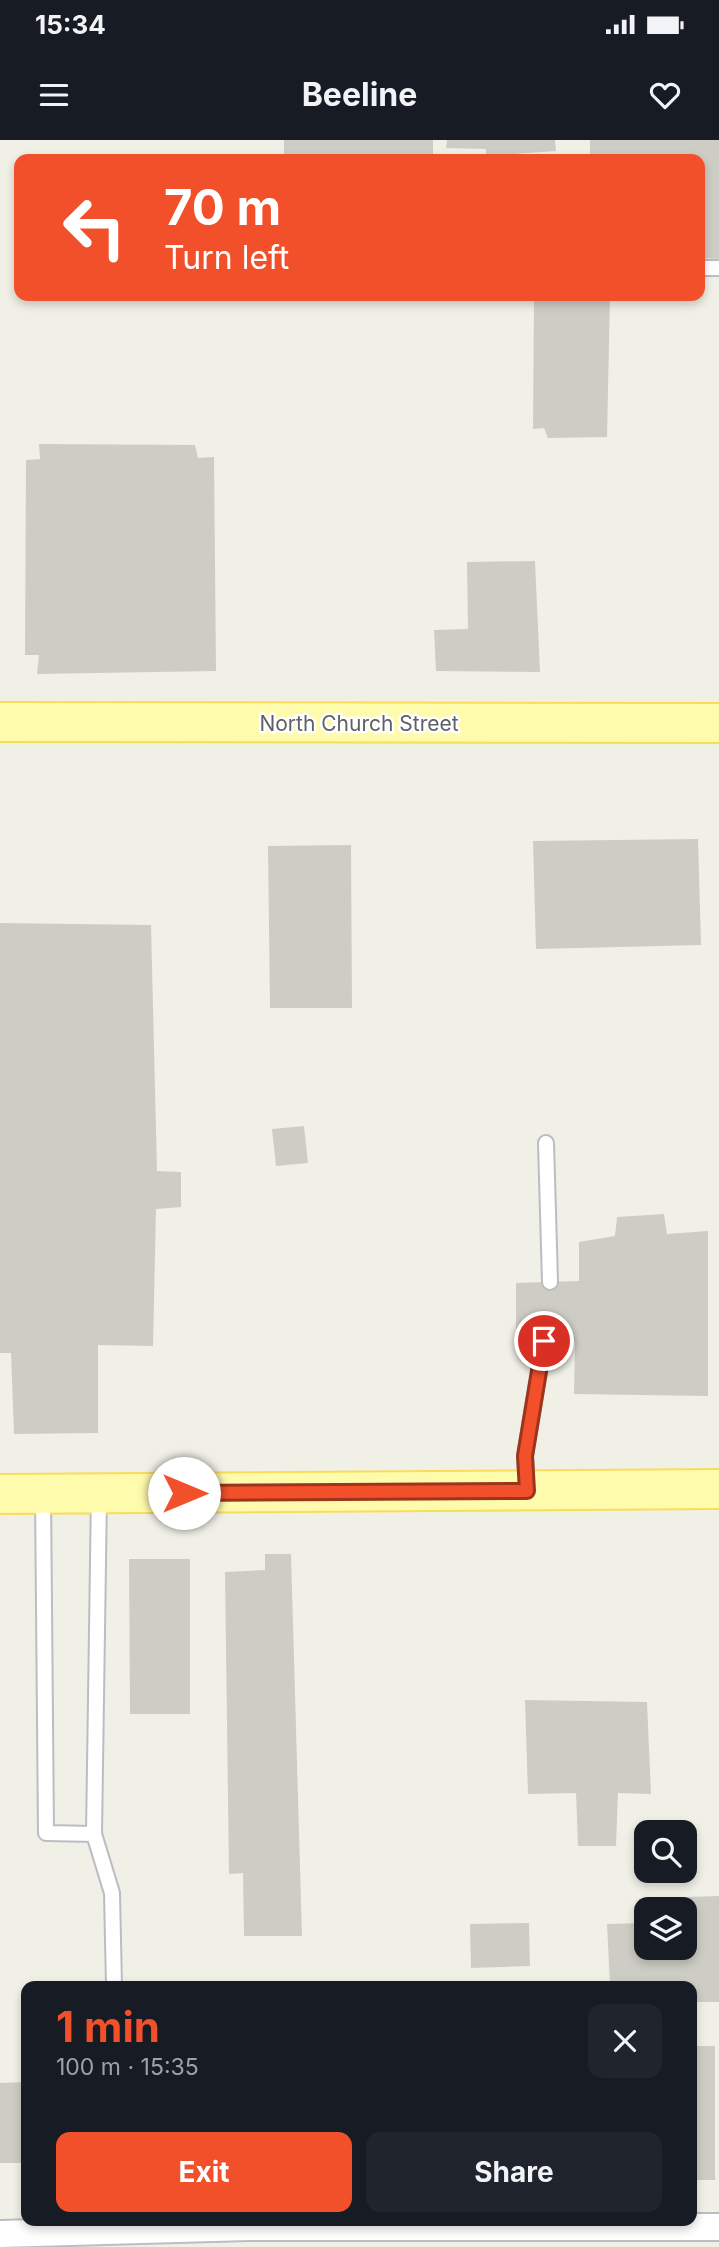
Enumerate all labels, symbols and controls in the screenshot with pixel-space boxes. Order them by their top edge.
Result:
text: 15:34 [35,9,106,40]
text: Beeline [302,75,417,114]
icon: menu [35,76,73,114]
icon: heart [646,76,684,114]
text: 70 m [164,178,281,237]
icon: left [49,182,140,273]
text: Turn left [164,238,289,277]
street label: North Church Street [259,711,459,736]
pin [514,1311,574,1371]
icon: arrive [525,1322,563,1360]
position arrow [147,1456,221,1530]
map controls [634,1820,697,1960]
button: search [634,1820,697,1883]
button: layers [634,1897,697,1960]
text: 1 min [56,2001,160,2052]
button: close [588,2004,662,2078]
text: 100 m · 15:35 [56,2053,199,2081]
button: Exit [56,2132,352,2212]
button: Share [366,2132,662,2212]

